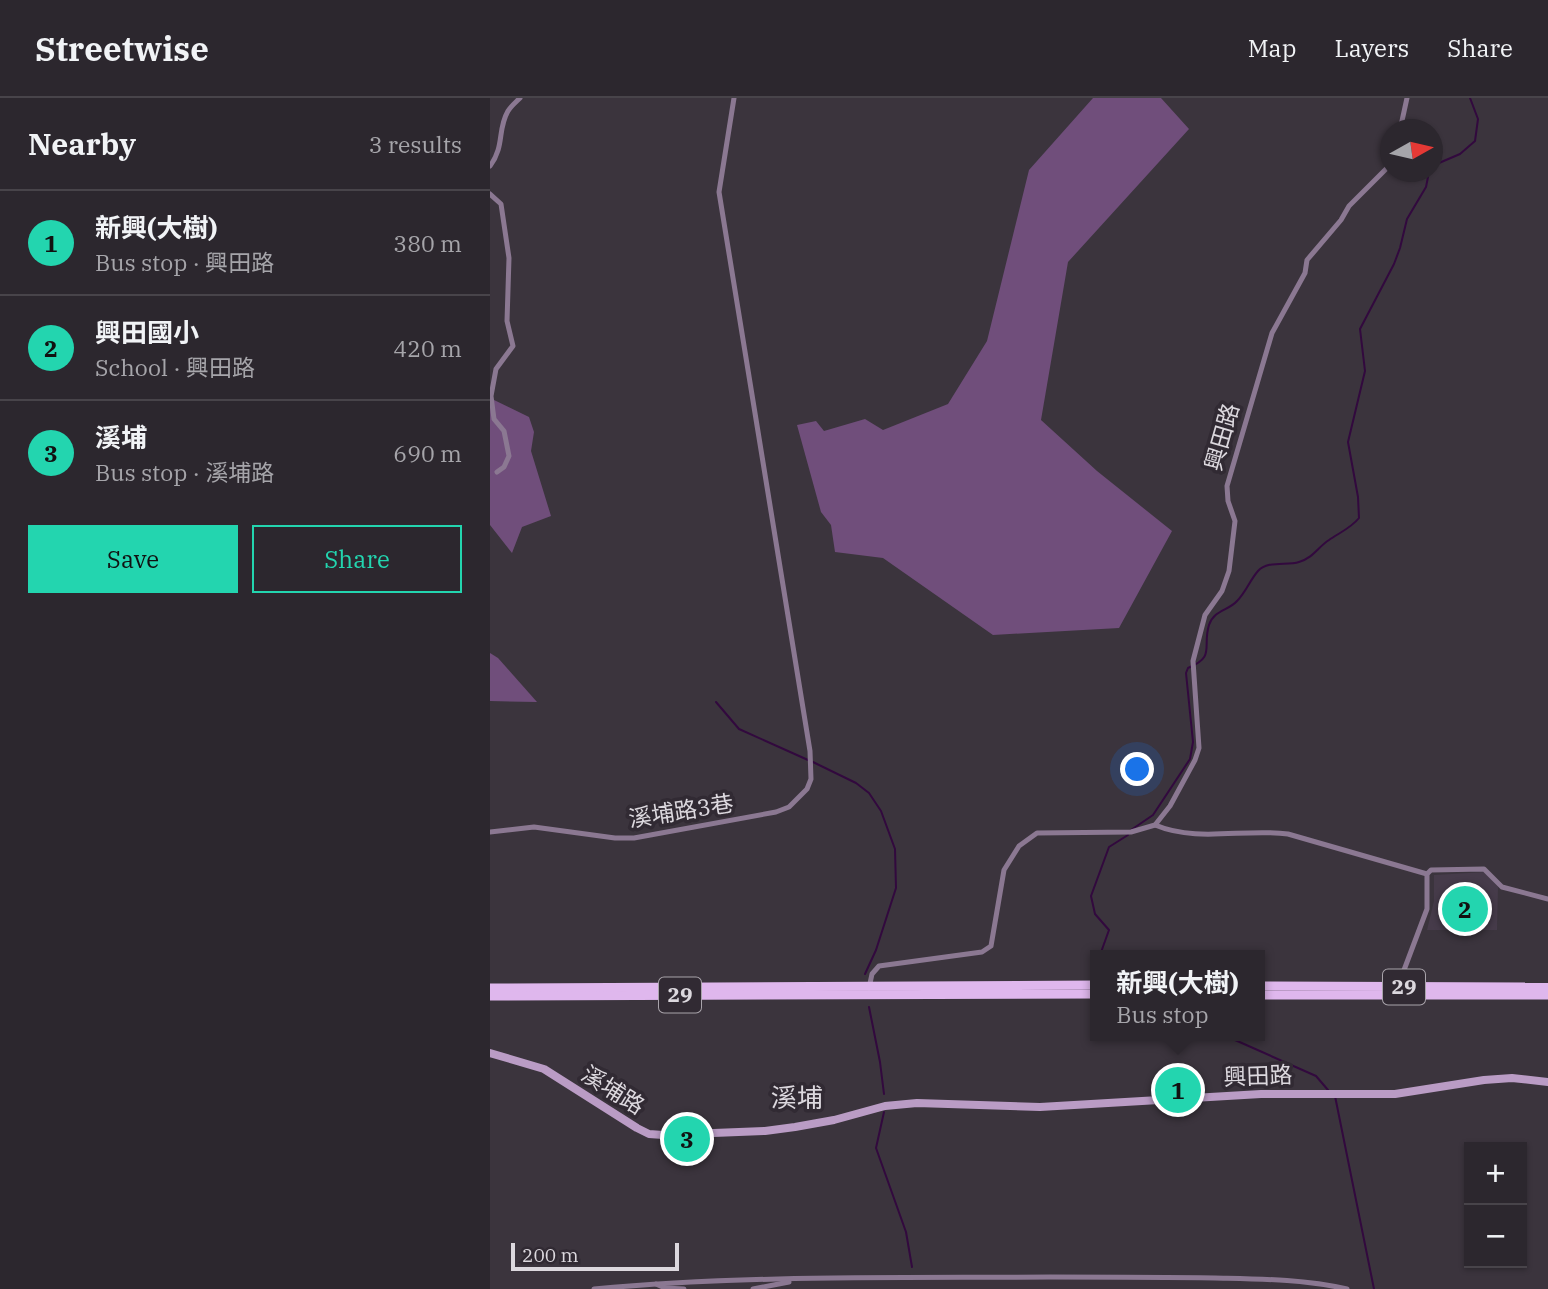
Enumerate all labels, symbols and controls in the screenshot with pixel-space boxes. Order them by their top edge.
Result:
text: Streetwise [35,27,209,70]
text: Map [1248,32,1296,64]
text: Layers [1334,32,1409,64]
text: Share [1447,32,1513,64]
north arrow [1380,119,1443,182]
text: Nearby [28,124,136,163]
text: 3 results [369,129,462,159]
text: 新興(大樹) [95,210,217,244]
text: 1 [44,228,58,258]
text: 380 m [393,228,462,258]
text: Bus stop · 興田路 [95,247,274,277]
text: 興田國小 [95,315,199,349]
text: 2 [44,333,58,363]
text: 420 m [393,333,462,363]
text: School · 興田路 [95,352,255,382]
street label: 興田路 [1197,399,1245,474]
text: 溪埔 [95,420,147,454]
text: 3 [44,438,58,468]
text: 690 m [393,438,462,468]
text: Bus stop · 溪埔路 [95,457,274,487]
button: Save [28,525,238,593]
button: Share [252,525,462,593]
your location [1120,752,1154,786]
street label: 溪埔路3巷 [626,787,735,833]
pin: 2 [1442,883,1488,935]
popup [1090,950,1265,1041]
text: 新興(大樹) [1116,965,1239,999]
road number: 29 [1383,970,1425,1004]
road number: 29 [659,978,701,1012]
text: Bus stop [1116,999,1209,1029]
street label: 溪埔路 [576,1058,651,1120]
street label: 興田路 [1223,1059,1293,1091]
pin: 1 [1155,1064,1201,1116]
district label: 溪埔 [771,1080,823,1114]
pin: 3 [664,1113,710,1165]
map controls [1464,1142,1527,1268]
button: + [1464,1142,1527,1205]
button: − [1464,1205,1527,1268]
scale bar [511,1240,679,1272]
text: 200 m [522,1243,579,1267]

